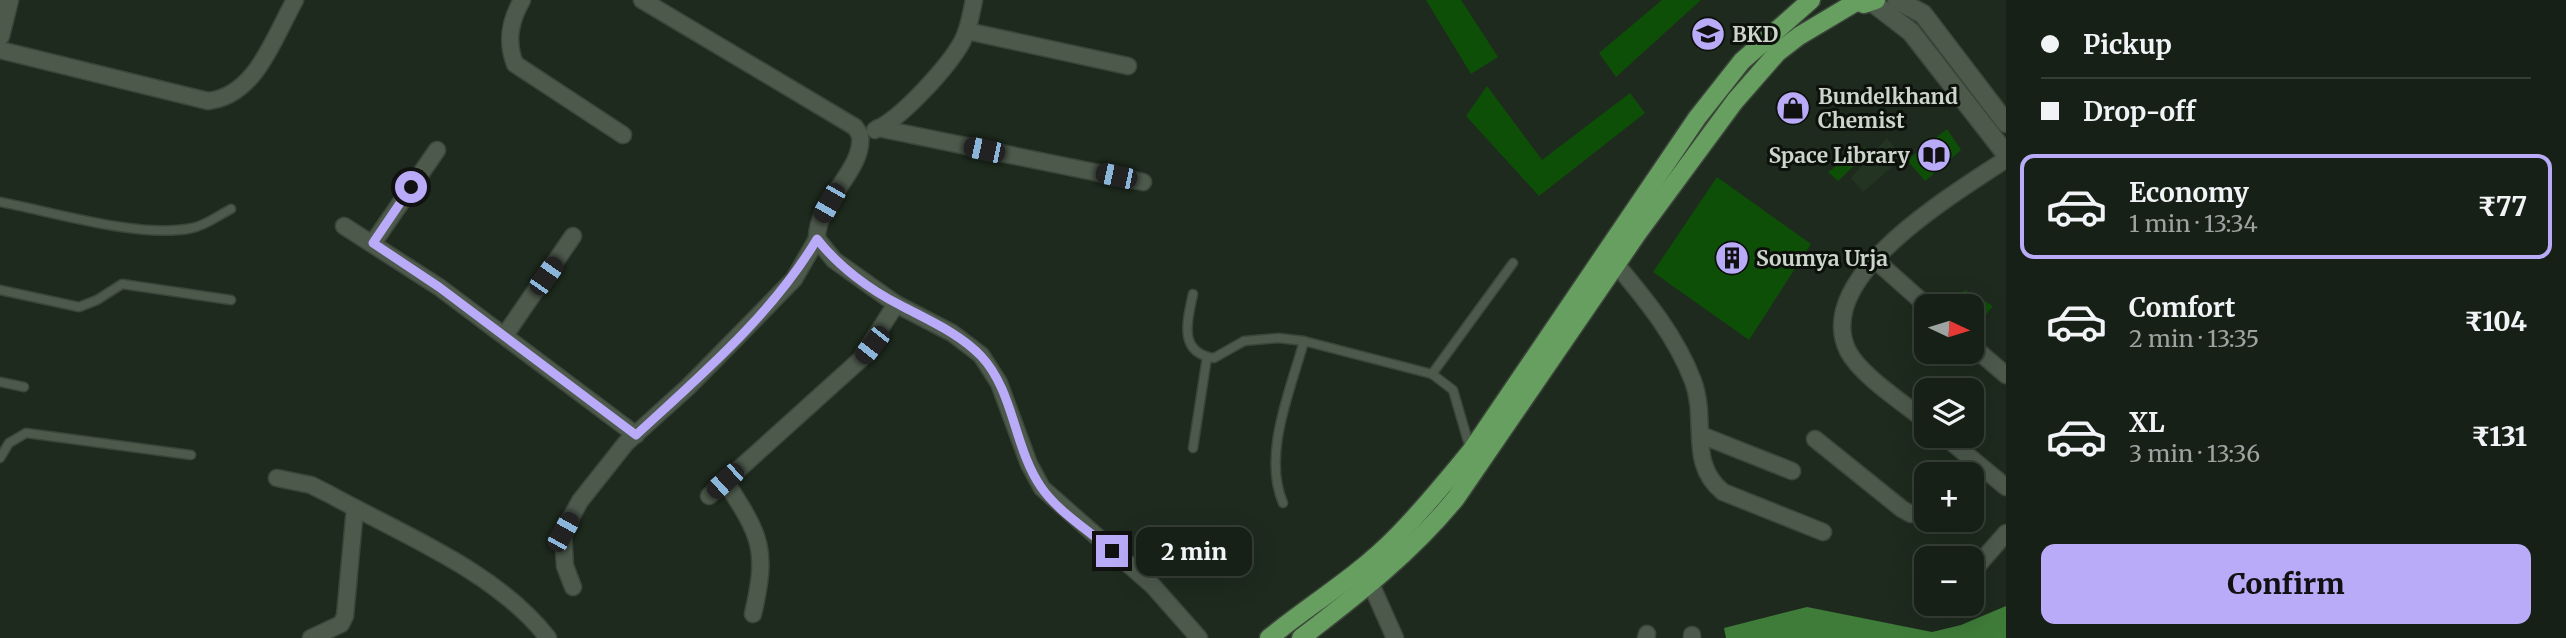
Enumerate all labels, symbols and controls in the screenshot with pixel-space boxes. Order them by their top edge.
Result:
school or university icon: BKD [1689,15,1727,53]
place label: BKD [1732,21,1778,48]
text: Pickup [2083,28,2172,61]
place label: Bundelkhand Chemist [1818,83,1958,134]
shop icon: Bundelkhand Chemist [1774,89,1812,127]
text: Drop-off [2083,95,2196,128]
car [962,135,1007,165]
library icon: Space Library [1915,136,1953,174]
place label: Space Library [1768,142,1911,169]
car [1094,161,1139,191]
route start [395,171,427,203]
icon: car [2045,175,2108,238]
text: Economy [2129,176,2249,209]
car [810,180,849,226]
text: ₹77 [2478,190,2527,223]
text: 1 min · 13:34 [2129,209,2258,238]
building icon: Soumya Urja [1713,239,1751,277]
place label: Soumya Urja [1756,245,1888,272]
car [526,253,567,299]
icon: car [2045,290,2108,353]
text: Comfort [2129,291,2235,324]
north arrow [1914,294,1984,364]
map controls [1914,294,1984,616]
text: ₹104 [2464,305,2527,338]
car [851,322,894,368]
text: 2 min · 13:35 [2129,324,2259,353]
button: layers [1914,378,1984,448]
icon: car [2045,405,2108,468]
text: XL [2129,406,2165,439]
text: ₹131 [2471,420,2527,453]
text: 3 min · 13:36 [2129,439,2260,468]
car [703,459,748,503]
button: + [1914,462,1984,532]
car [544,509,583,555]
callout: 2 min [1136,526,1252,576]
route end [1096,535,1128,567]
text: 2 min [1161,537,1227,566]
button: Confirm [2041,544,2531,624]
button: − [1914,546,1984,616]

